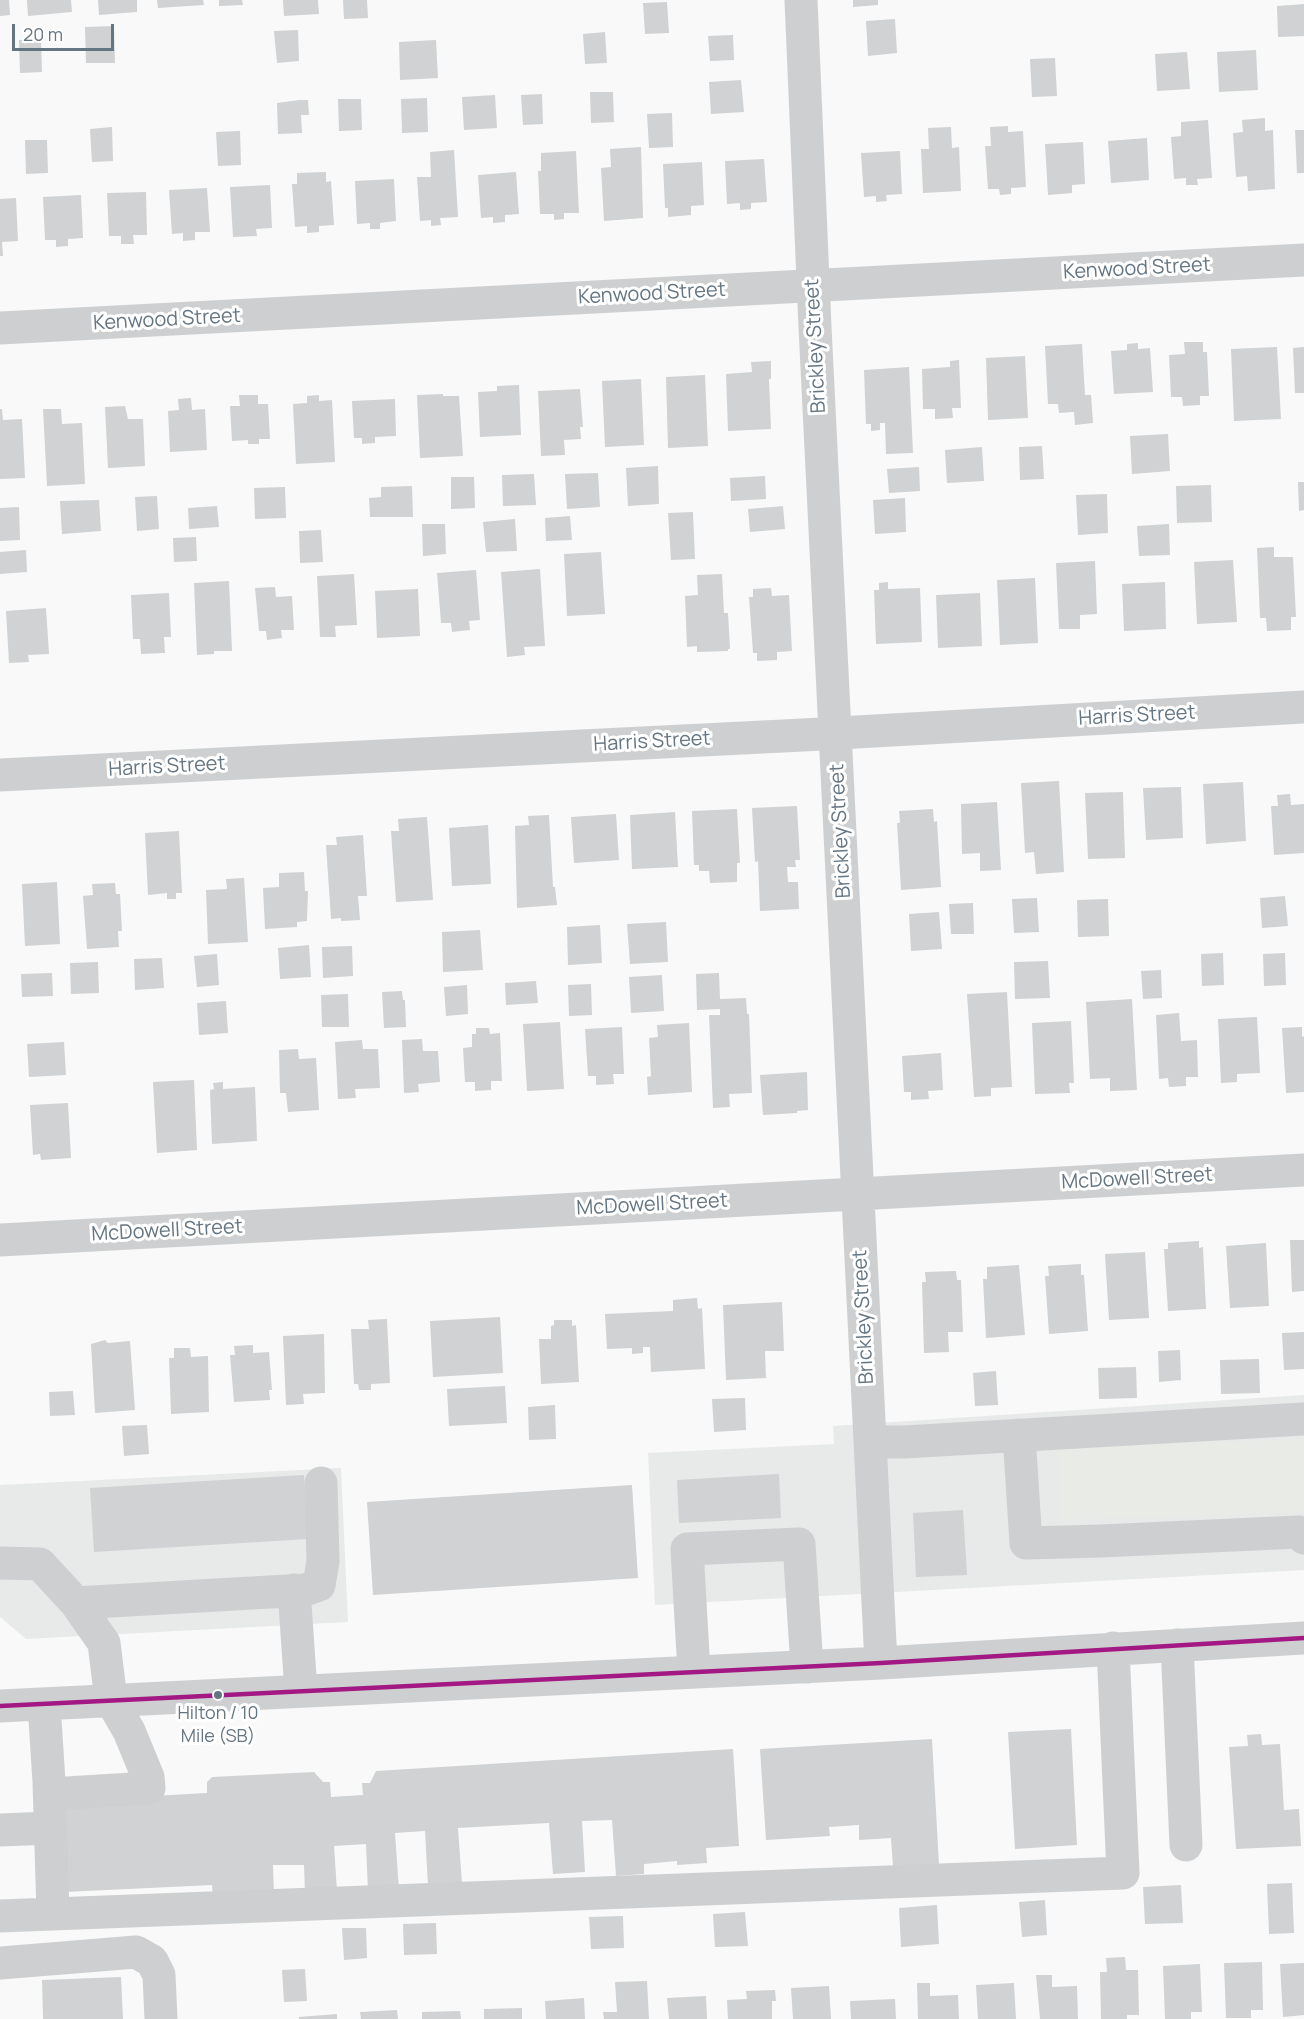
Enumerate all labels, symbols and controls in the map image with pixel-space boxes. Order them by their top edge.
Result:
scale bar [15,12,117,50]
text: 20 m [23,22,63,46]
street label: Kenwood Street [1063,253,1211,285]
street label: Kenwood Street [578,278,726,310]
street label: Brickley Street [800,278,832,414]
street label: Kenwood Street [93,304,241,336]
street label: Harris Street [1078,701,1196,731]
street label: Harris Street [593,727,711,757]
street label: Harris Street [108,752,226,782]
street label: Brickley Street [825,763,857,899]
street label: McDowell Street [1061,1163,1213,1195]
street label: McDowell Street [576,1189,728,1221]
street label: McDowell Street [91,1215,243,1247]
street label: Brickley Street [848,1249,880,1385]
marker: Hilton / 10 Mile (SB) [212,1689,224,1701]
place label: Hilton / 10 Mile (SB) [177,1703,259,1746]

